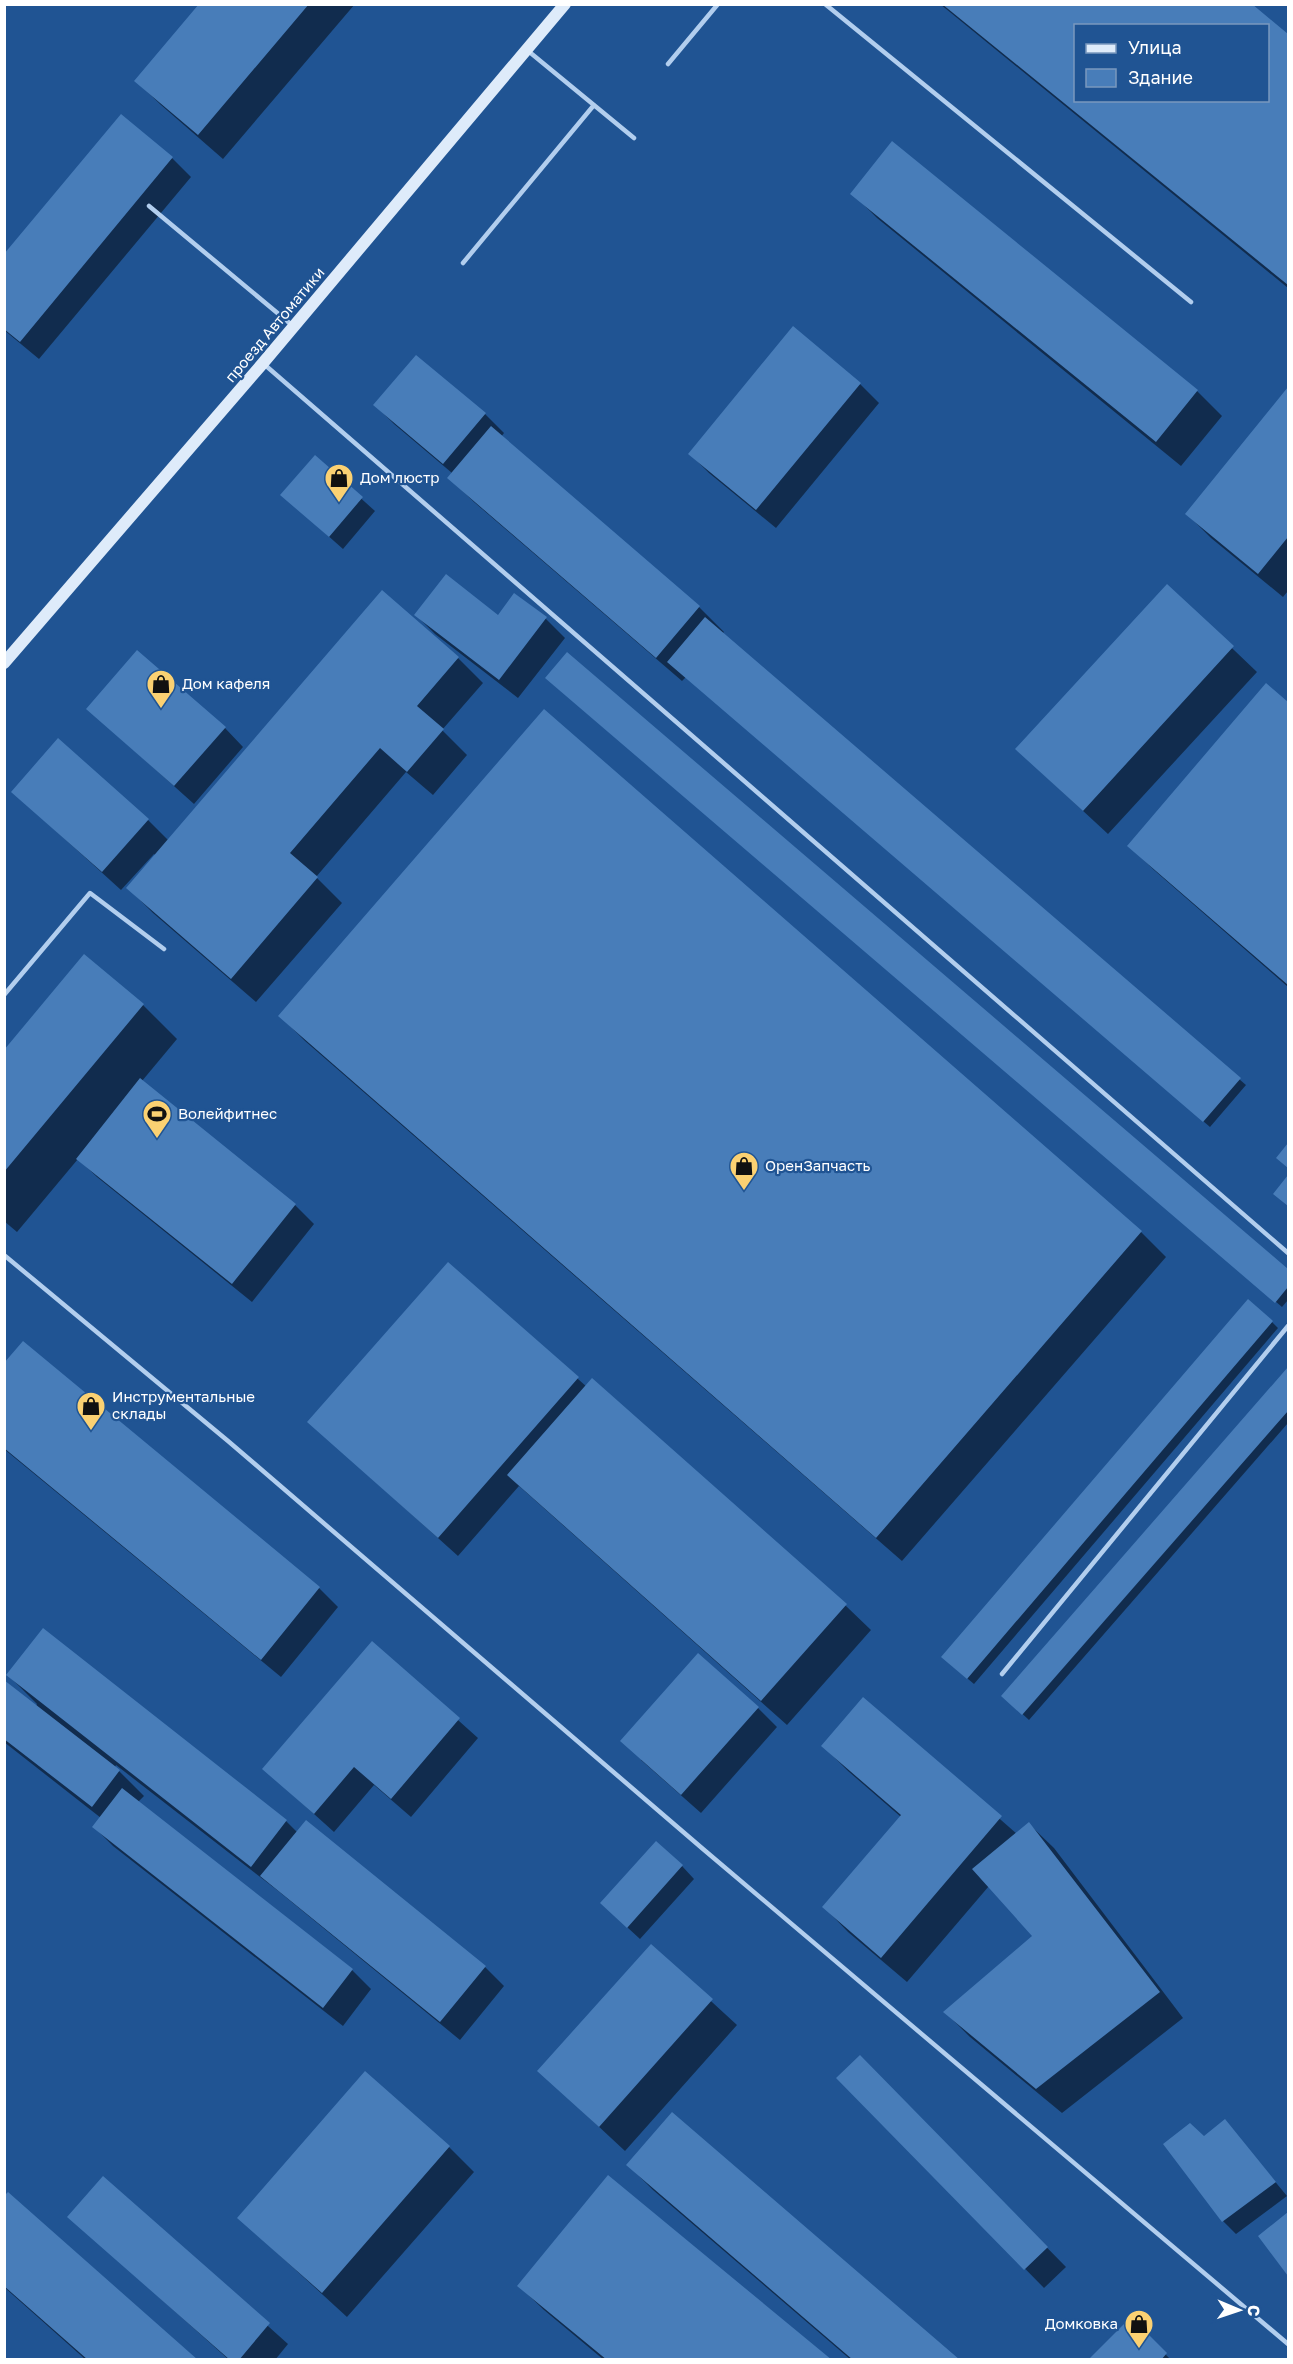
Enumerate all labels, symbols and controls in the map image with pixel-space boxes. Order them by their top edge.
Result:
legend [1074,24,1269,102]
text: Улица [1128,36,1182,58]
text: Здание [1128,66,1193,88]
street label: проезд Автоматики [221,263,328,386]
shop icon: Дом люстр [323,462,355,504]
place label: Дом люстр [360,468,440,486]
shop icon: Дом кафеля [145,668,177,710]
place label: Дом кафеля [182,674,270,692]
sports icon: Волейфитнес [141,1098,173,1140]
place label: Волейфитнес [178,1104,277,1122]
shop icon: ОренЗапчасть [728,1150,760,1192]
place label: ОренЗапчасть [765,1156,871,1174]
place label: Инструментальные склады [112,1387,255,1422]
shop icon: Инструментальные склады [75,1390,107,1432]
north arrow [1209,2280,1269,2340]
text: С [1244,2304,1264,2317]
shop icon: Домковка [1123,2308,1155,2350]
place label: Домковка [1045,2314,1118,2332]

